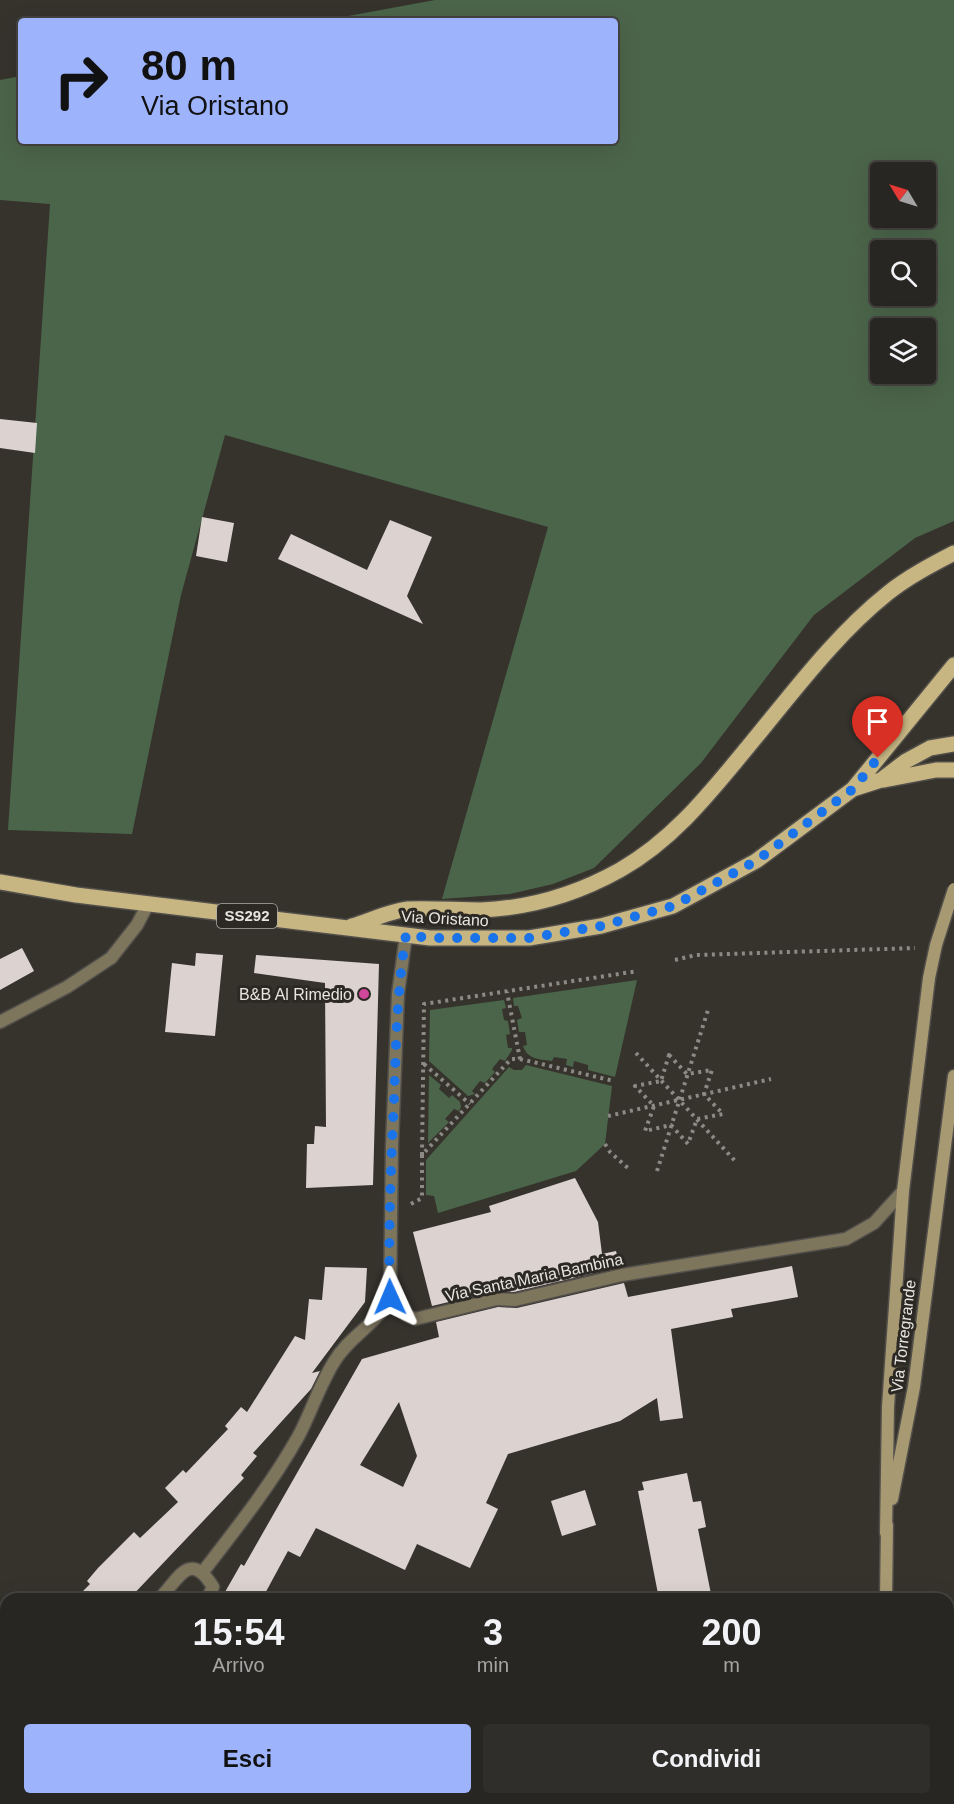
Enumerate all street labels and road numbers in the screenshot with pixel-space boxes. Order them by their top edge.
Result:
road number: SS292 [217,904,277,928]
street label: Via Oristano [401,908,489,929]
street label: Via Santa Maria Bambina [444,1250,625,1305]
street label: Via Torregrande [888,1279,919,1393]

